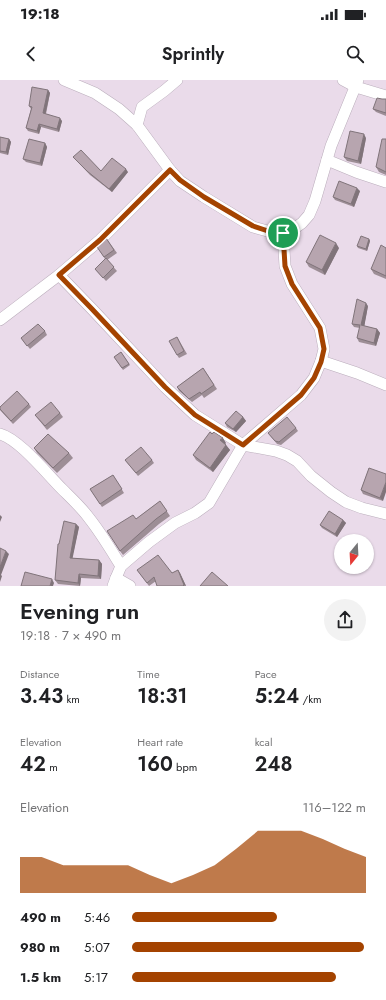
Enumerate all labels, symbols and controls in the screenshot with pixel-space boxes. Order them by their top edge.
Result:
text: 19:18 [20,3,60,25]
text: Sprintly [162,41,224,67]
icon: back [20,43,42,65]
icon: search [344,43,366,65]
pin [266,216,300,250]
icon: arrive [272,222,294,244]
north arrow [334,534,374,574]
map controls [334,534,374,574]
text: Evening run [20,595,139,627]
button: share [324,599,366,641]
text: 19:18 · 7 × 490 m [20,626,121,645]
text: Distance [20,666,59,682]
text: Time [137,666,160,682]
text: Pace [255,666,277,682]
text: 3.43 [20,682,63,711]
text: 18:31 [137,682,187,711]
text: 5:24 [255,682,299,711]
text: km [63,691,80,707]
text: /km [299,691,322,707]
text: Elevation [20,734,62,750]
text: Heart rate [137,734,183,750]
text: kcal [255,734,272,750]
text: 42 [20,750,46,779]
text: 160 [137,750,173,779]
text: 248 [255,750,293,779]
text: m [46,759,58,775]
text: bpm [173,759,197,775]
text: Elevation [20,798,69,817]
text: 116–122 m [303,798,366,817]
text: 490 m [20,908,61,927]
text: 5:46 [84,908,110,927]
text: 980 m [20,938,60,957]
text: 5:07 [84,938,110,957]
text: 1.5 km [20,968,61,987]
text: 5:17 [84,968,108,987]

